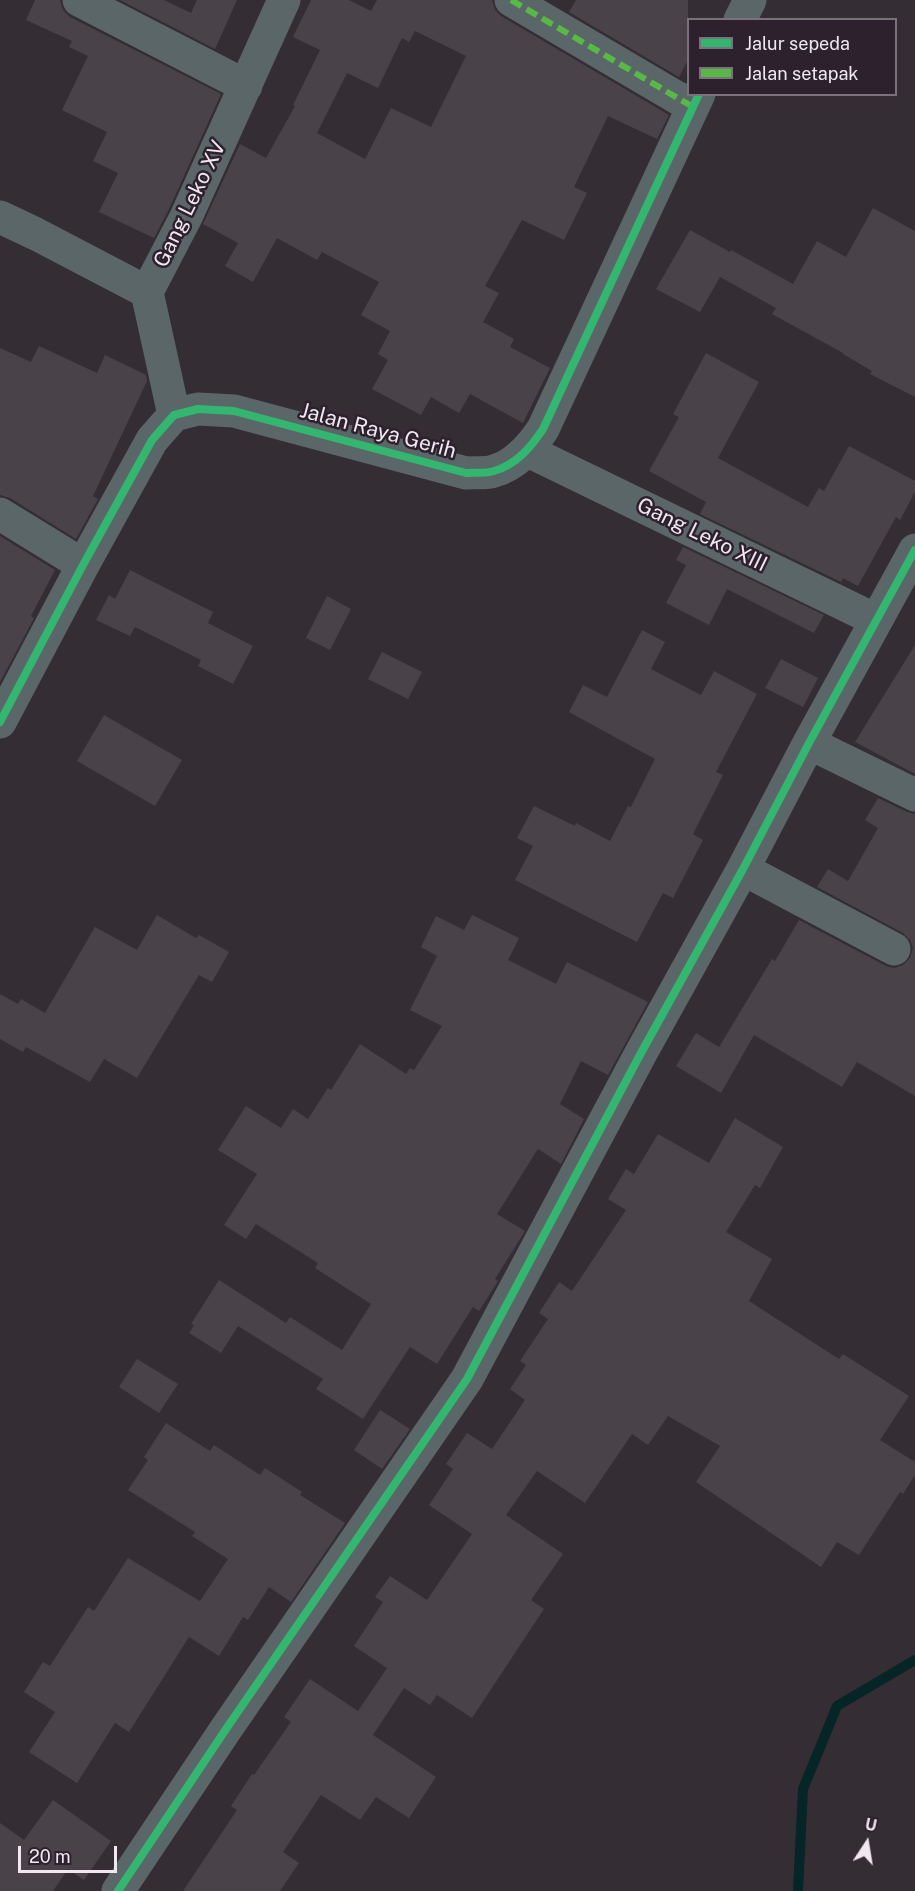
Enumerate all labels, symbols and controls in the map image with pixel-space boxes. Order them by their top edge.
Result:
legend [687,18,897,96]
text: Jalur sepeda [745,33,850,54]
text: Jalan setapak [745,63,858,84]
street label: Gang Leko XV [148,137,232,271]
street label: Jalan Raya Gerih [297,398,459,464]
street label: Gang Leko XIII [633,493,771,577]
north arrow [837,1813,897,1873]
text: U [863,1814,878,1835]
scale bar [21,1834,120,1872]
text: 20 m [29,1846,71,1867]

